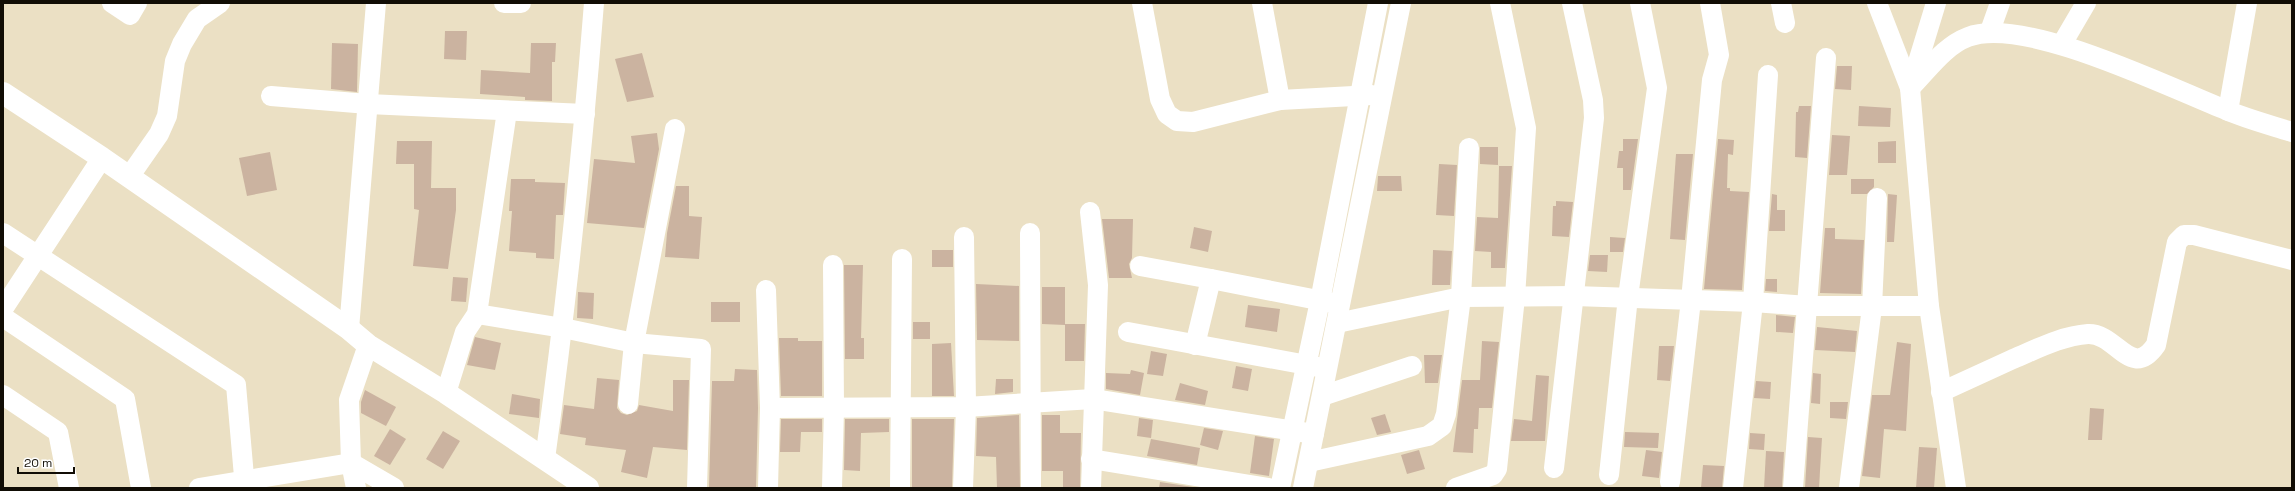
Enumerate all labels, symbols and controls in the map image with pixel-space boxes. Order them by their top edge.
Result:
scale bar [18,449,74,475]
text: 20 m [24,455,52,471]

